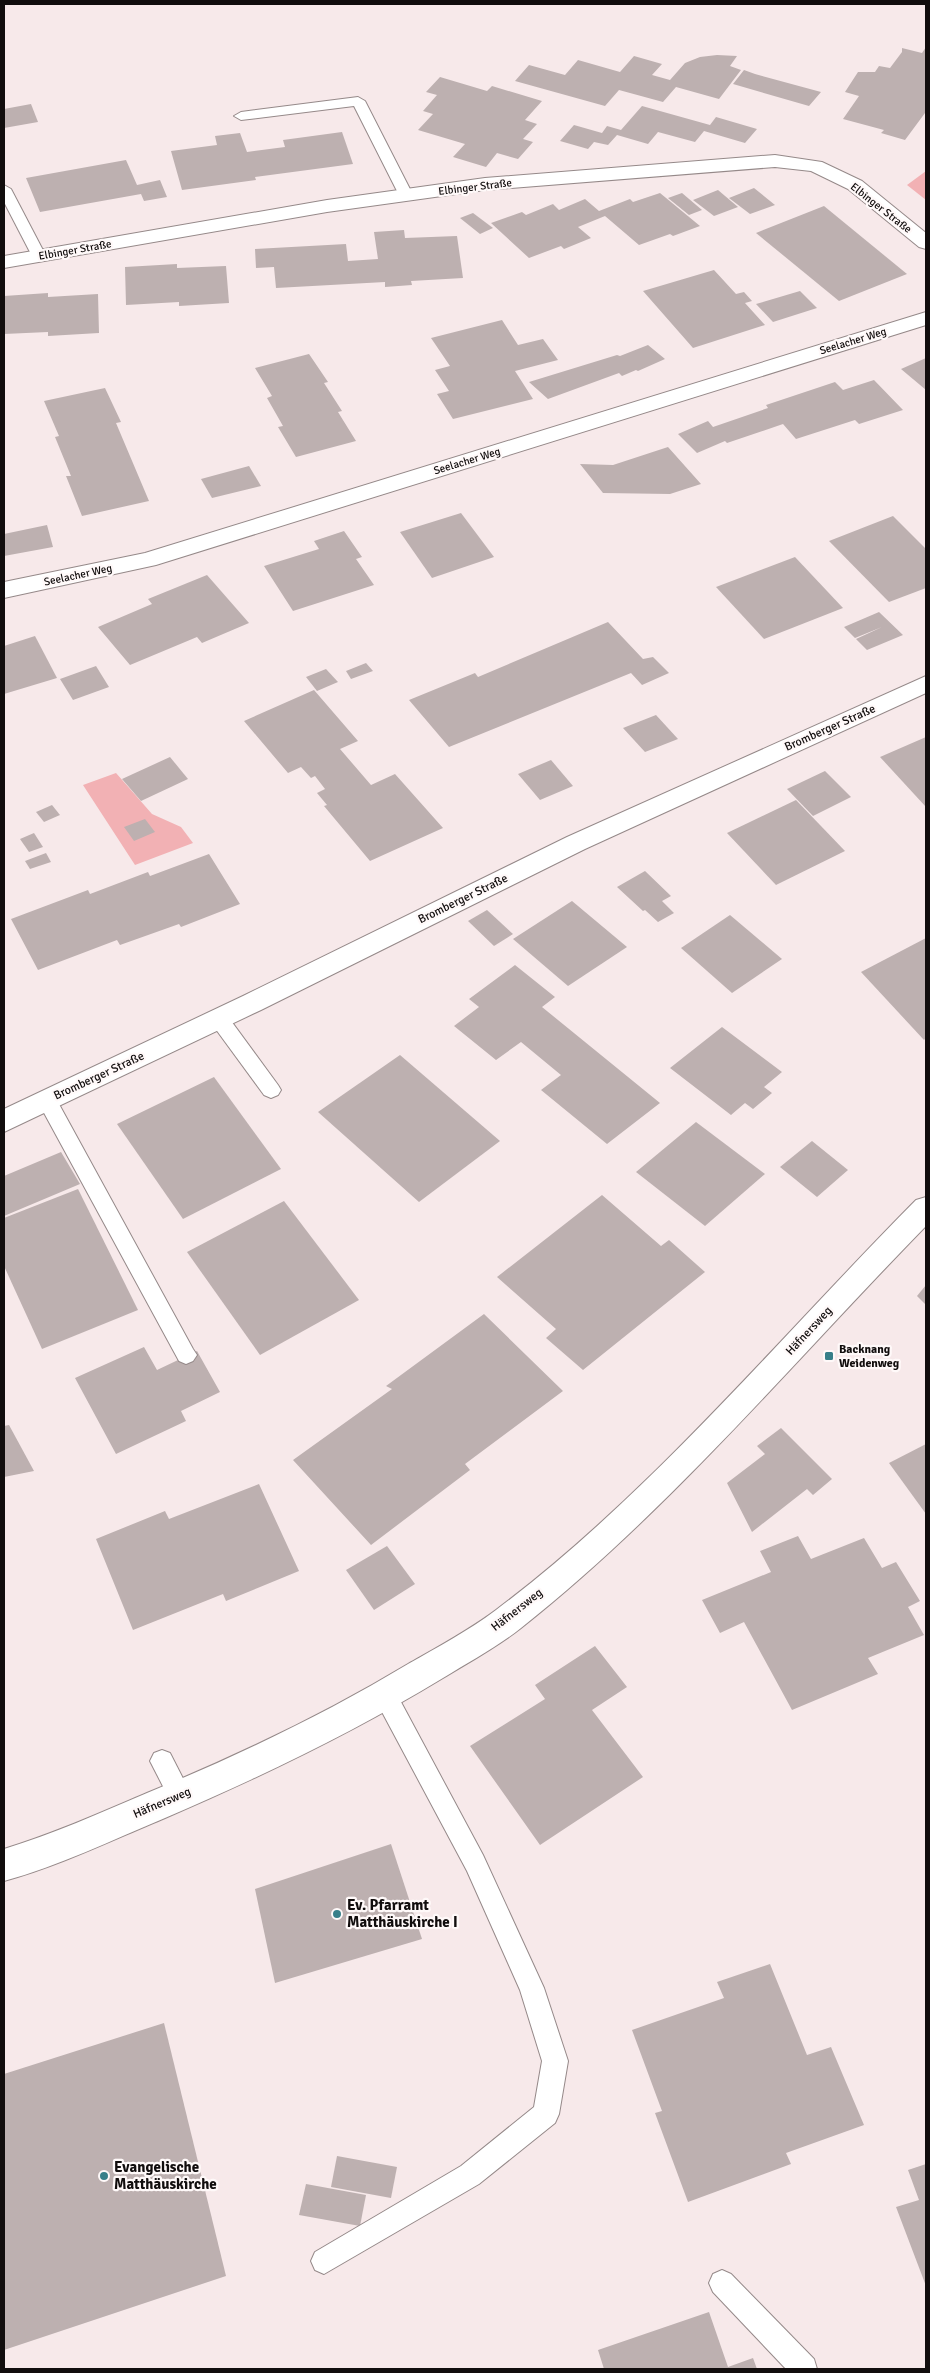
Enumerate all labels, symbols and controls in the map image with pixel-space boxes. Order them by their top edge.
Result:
street label: Elbinger Straße [438,176,512,198]
street label: Elbinger Straße [848,180,914,236]
street label: Elbinger Straße [37,237,113,263]
street label: Seelacher Weg [818,325,888,357]
street label: Seelacher Weg [432,445,502,477]
street label: Seelacher Weg [43,561,113,589]
street label: Bromberger Straße [782,701,878,755]
street label: Bromberger Straße [416,871,510,927]
street label: Bromberger Straße [51,1049,147,1103]
street label: Häfnersweg [783,1303,835,1359]
place label: Backnang Weidenweg [839,1342,900,1371]
marker: Backnang Weidenweg [823,1350,835,1362]
street label: Häfnersweg [488,1585,546,1635]
street label: Häfnersweg [131,1784,193,1822]
place label: Ev. Pfarramt Matthäuskirche I [347,1896,458,1931]
marker: Ev. Pfarramt Matthäuskirche I [331,1908,343,1920]
place label: Evangelische Matthäuskirche [114,2158,217,2193]
marker: Evangelische Matthäuskirche [98,2170,110,2182]

